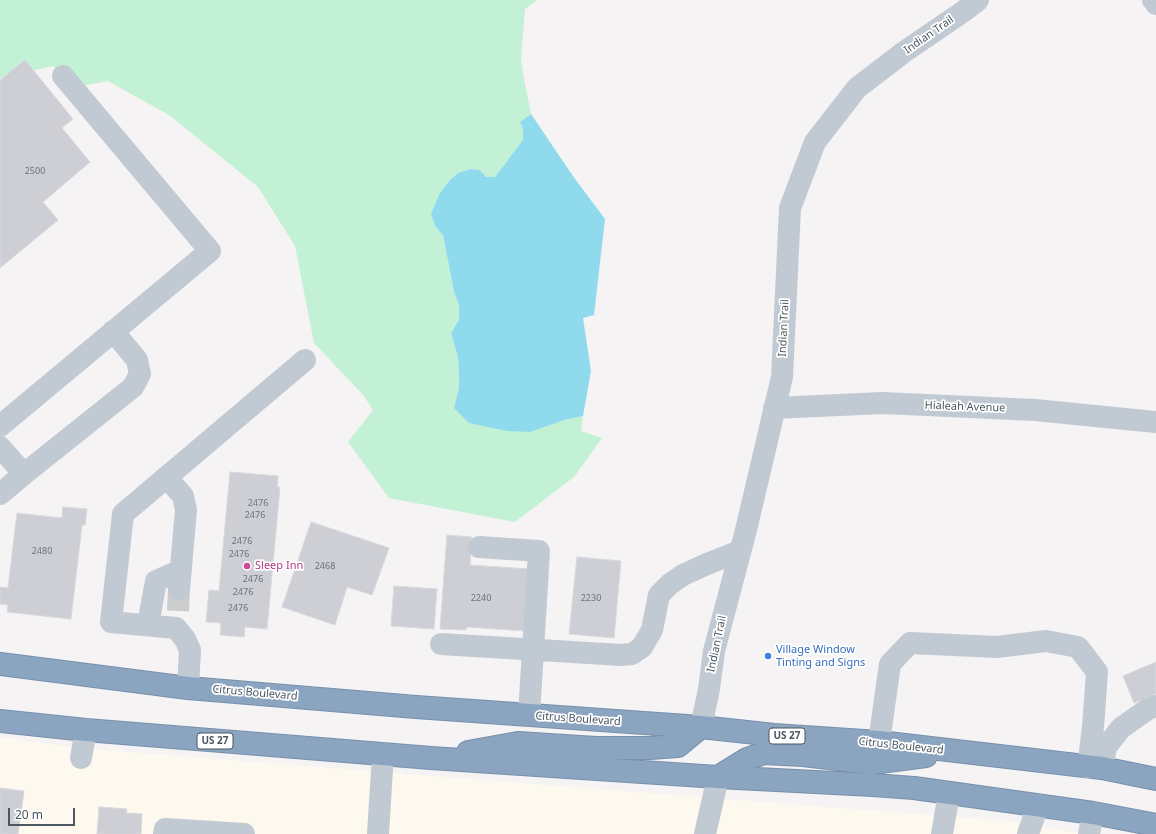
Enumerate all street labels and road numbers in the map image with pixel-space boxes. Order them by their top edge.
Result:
street label: Indian Trail [902,13,956,57]
street label: Indian Trail [776,299,792,357]
street label: Hialeah Avenue [924,399,1006,415]
street label: Indian Trail [705,614,729,674]
street label: Citrus Boulevard [212,683,298,703]
street label: Citrus Boulevard [535,709,621,729]
road number: US 27 [769,728,805,744]
road number: US 27 [197,733,233,749]
street label: Citrus Boulevard [858,735,944,757]

